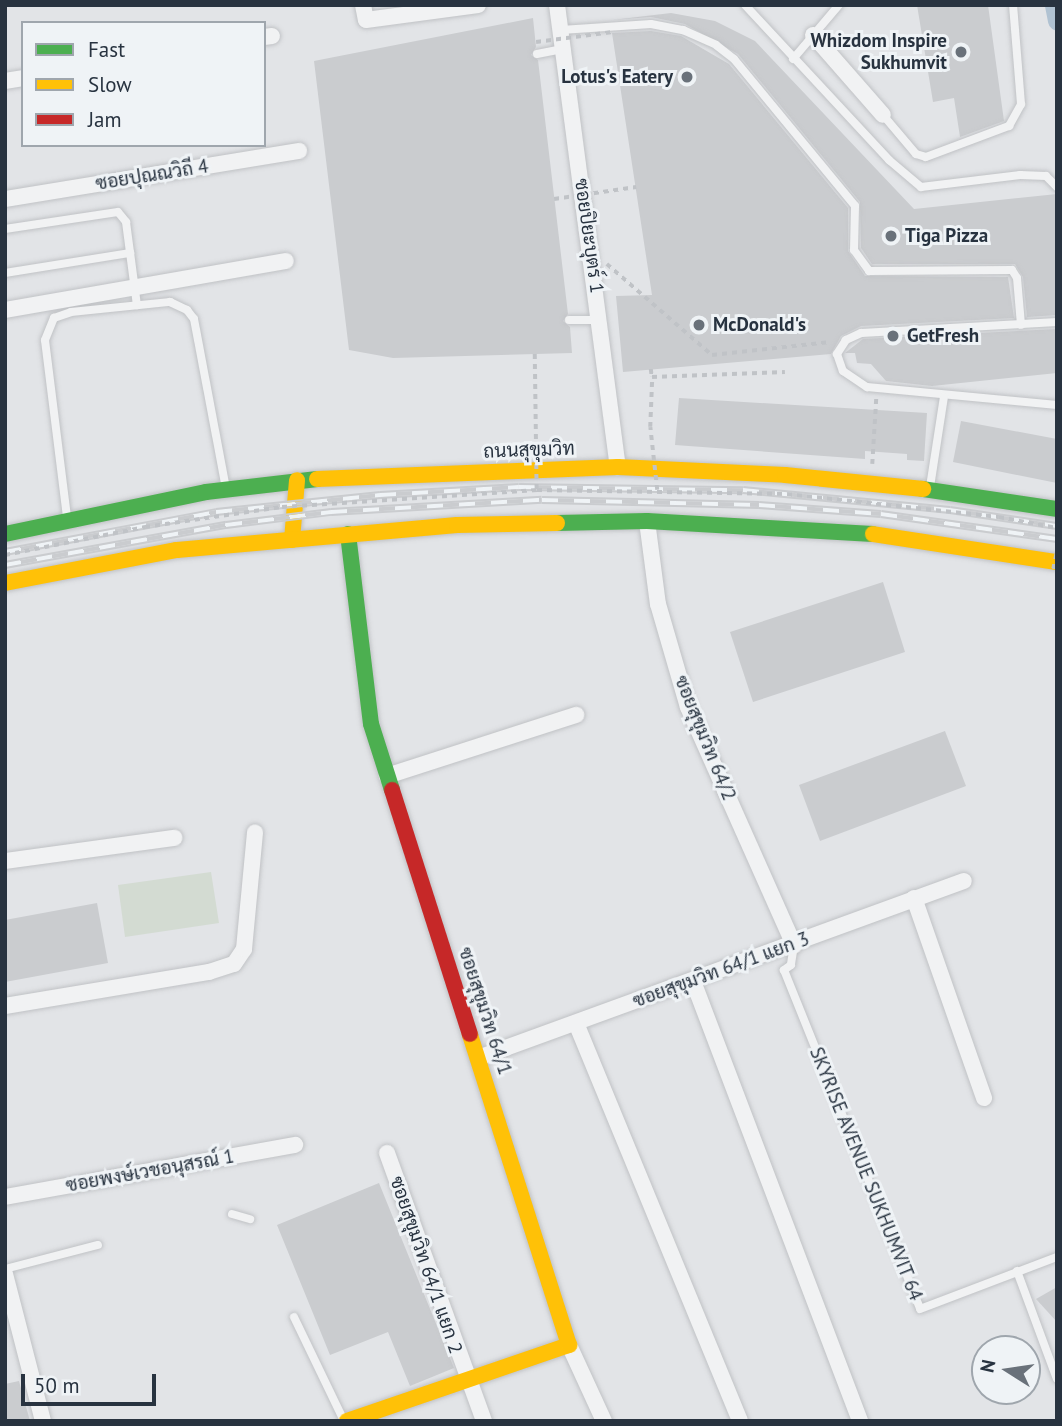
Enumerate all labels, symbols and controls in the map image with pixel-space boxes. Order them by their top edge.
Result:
legend [21,21,266,147]
place label: Whizdom Inspire Sukhumvit [810,30,947,74]
text: Fast [88,36,125,63]
marker: Whizdom Inspire Sukhumvit [953,44,969,60]
place label: Lotus's Eatery [561,66,673,88]
marker: Lotus's Eatery [679,69,695,85]
text: Slow [88,71,132,98]
text: Jam [88,106,122,133]
street label: ซอยปุณณวิถี 4 [94,155,210,195]
street label: ซอยปิยะบุตร์ 1 [570,177,608,295]
place label: Tiga Pizza [905,225,988,247]
marker: Tiga Pizza [883,228,899,244]
place label: McDonald's [713,314,806,336]
marker: McDonald's [691,317,707,333]
place label: GetFresh [907,325,979,347]
marker: GetFresh [885,328,901,344]
street label: ถนนสุขุมวิท [483,437,575,463]
street label: ซอยสุขุมวิท 64/2 [670,672,740,804]
street label: ซอยสุขุมวิท 64/1 แยก 3 [630,927,812,1013]
street label: ซอยสุขุมวิท 64/1 [454,944,516,1078]
street label: SKYRISE AVENUE SUKHUMVIT 64 [804,1043,928,1305]
street label: ซอยพงษ์เวชอนุสรณ์ 1 [64,1145,236,1197]
street label: ซอยสุขุมวิท 64/1 แยก 2 [385,1173,467,1357]
north arrow [971,1335,1041,1405]
text: N [974,1357,1000,1375]
scale bar [24,1360,159,1404]
text: 50 m [34,1372,80,1399]

